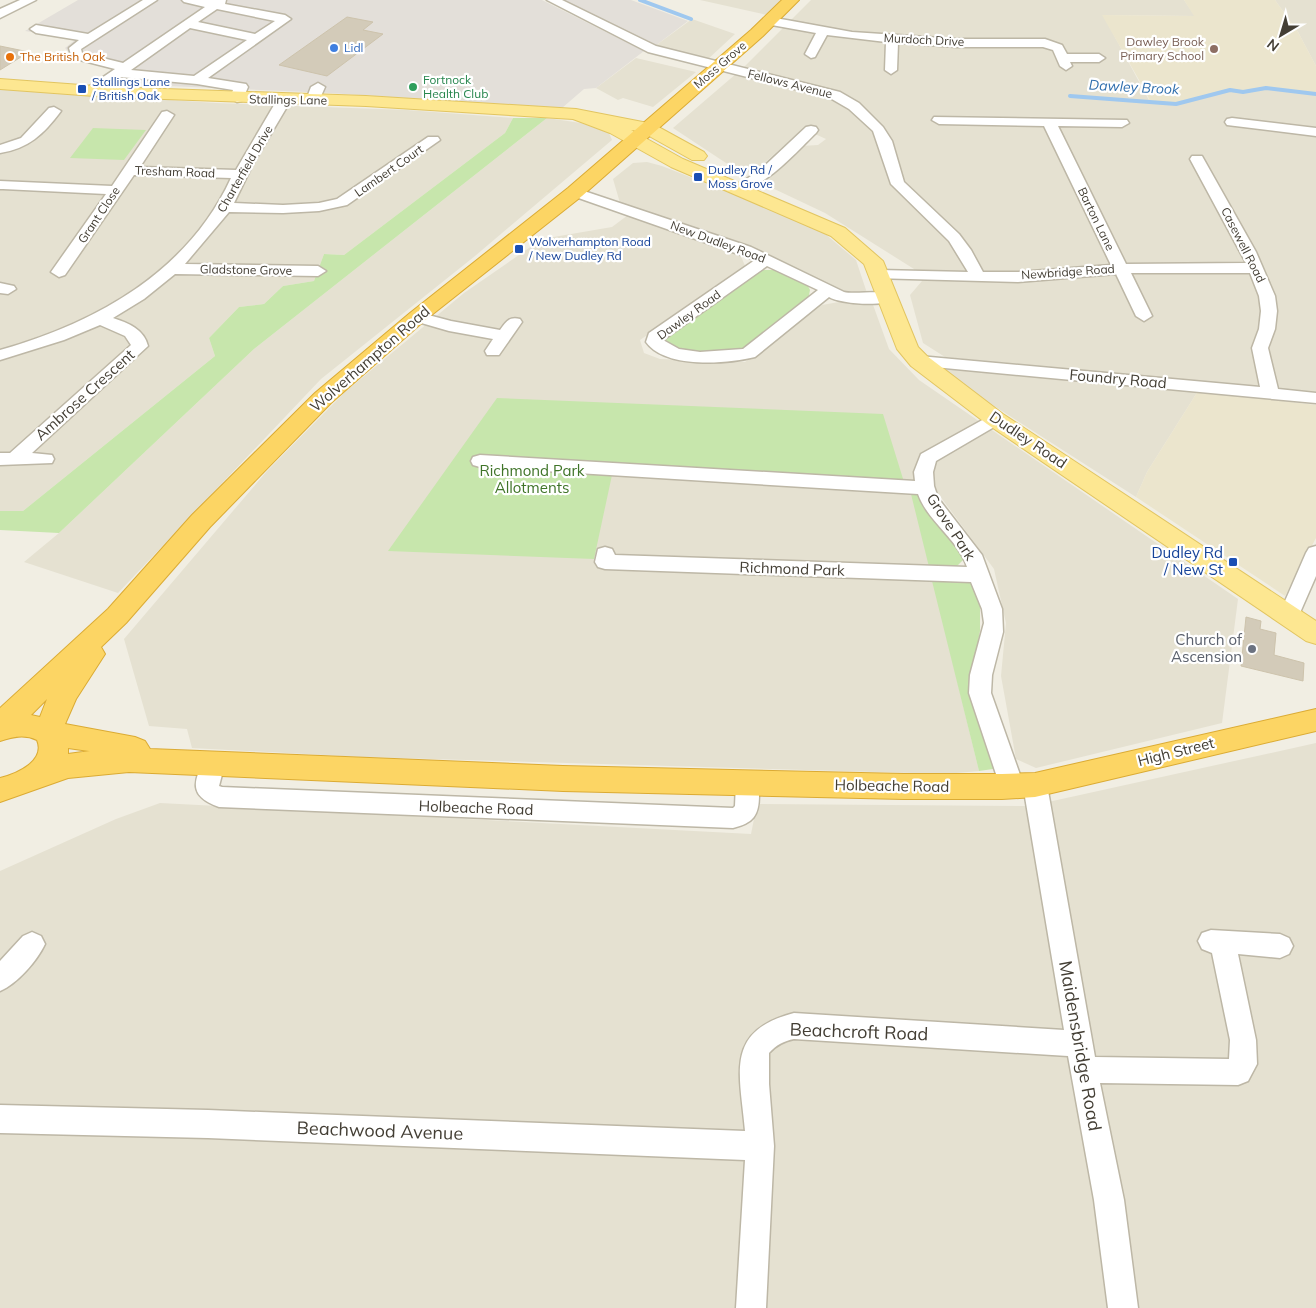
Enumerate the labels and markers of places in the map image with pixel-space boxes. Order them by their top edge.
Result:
place label: Dawley Brook Primary School [1120,34,1205,63]
place label: Lidl [344,40,363,55]
marker: Lidl [328,42,340,54]
marker: Dawley Brook Primary School [1208,43,1220,55]
place label: The British Oak [20,49,106,64]
marker: The British Oak [4,51,16,63]
place label: Fortnock Health Club [423,72,488,101]
place label: Stallings Lane / British Oak [91,74,170,103]
marker: Fortnock Health Club [407,81,419,93]
marker: Stallings Lane / British Oak [76,83,88,95]
place label: Dudley Rd / Moss Grove [708,162,773,191]
marker: Dudley Rd / Moss Grove [692,171,704,183]
place label: Wolverhampton Road / New Dudley Rd [528,234,651,263]
marker: Wolverhampton Road / New Dudley Rd [513,243,525,255]
place label: Dudley Rd / New St [1151,543,1223,579]
marker: Dudley Rd / New St [1227,556,1239,568]
place label: Church of Ascension [1171,630,1243,666]
marker: Church of Ascension [1246,643,1258,655]

